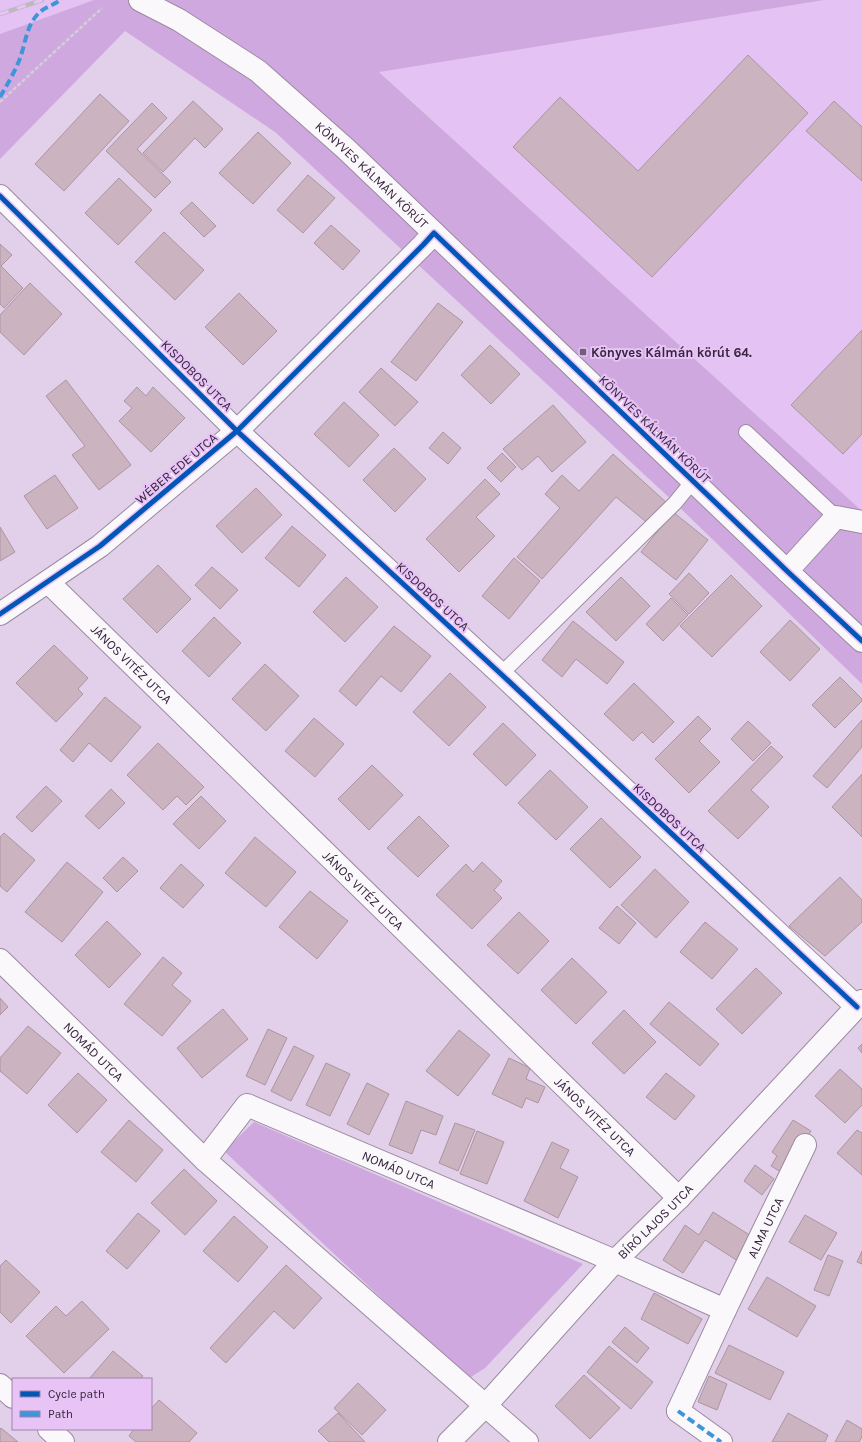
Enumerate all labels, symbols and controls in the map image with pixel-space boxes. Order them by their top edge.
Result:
street label: KÖNYVES KÁLMÁN KÖRÚT [312,119,432,232]
street label: KISDOBOS UTCA [158,337,236,414]
place label: Könyves Kálmán körút 64. [591,345,752,360]
marker: Könyves Kálmán körút 64. [578,347,588,357]
street label: KÖNYVES KÁLMÁN KÖRÚT [596,371,715,487]
street label: WÉBER EDE UTCA [131,428,221,507]
street label: KISDOBOS UTCA [393,559,473,634]
street label: JÁNOS VITÉZ UTCA [88,621,175,707]
street label: KISDOBOS UTCA [630,780,710,855]
street label: JÁNOS VITÉZ UTCA [320,848,407,934]
street label: NOMÁD UTCA [60,1019,127,1085]
street label: JÁNOS VITÉZ UTCA [552,1074,639,1160]
street label: NOMÁD UTCA [360,1148,438,1192]
street label: BÍRÓ LAJOS UTCA [615,1181,696,1262]
street label: ALMA UTCA [744,1195,787,1261]
legend [12,1378,152,1430]
text: Cycle path [48,1387,105,1401]
text: Path [48,1407,73,1421]

